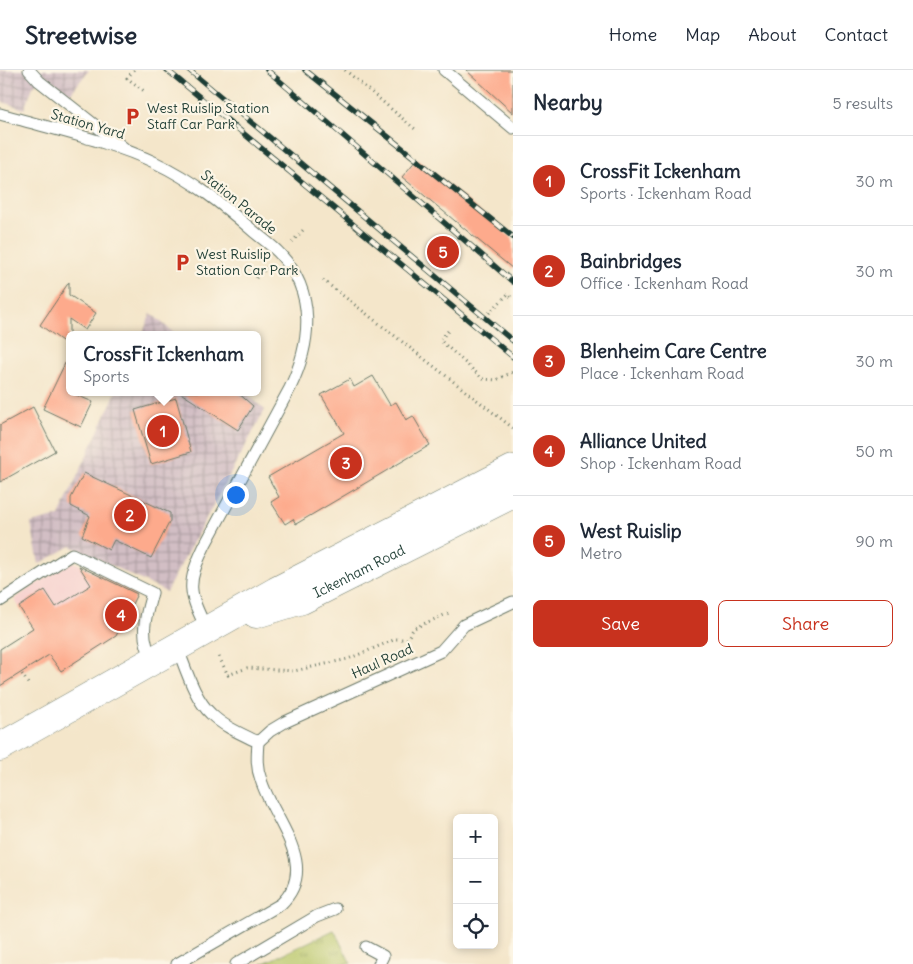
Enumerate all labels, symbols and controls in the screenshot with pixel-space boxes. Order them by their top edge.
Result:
text: Streetwise [25,20,137,50]
text: Home [609,23,657,46]
text: Map [685,23,720,46]
text: About [748,23,796,46]
text: Contact [824,23,888,46]
text: Nearby [533,89,603,116]
text: 5 results [832,93,893,113]
place label: West Ruislip Station Staff Car Park [147,99,269,133]
street label: Station Yard [49,105,127,143]
parking icon: West Ruislip Station Staff Car Park [123,106,143,126]
text: CrossFit Ickenham [580,159,741,183]
street label: Station Parade [197,166,281,238]
text: 1 [546,171,552,191]
text: 30 m [856,171,893,191]
text: Sports · Ickenham Road [580,183,752,203]
pin: 5 [427,233,459,271]
place label: West Ruislip Station Car Park [196,245,298,279]
text: Bainbridges [580,249,682,273]
parking icon: West Ruislip Station Car Park [172,252,192,272]
text: 2 [545,261,553,281]
text: 30 m [856,261,893,281]
text: Office · Ickenham Road [580,273,748,293]
popup [66,331,261,396]
text: Blenheim Care Centre [580,339,767,363]
text: CrossFit Ickenham [83,342,244,366]
text: 3 [544,351,554,371]
text: 30 m [856,351,893,371]
text: Place · Ickenham Road [580,363,744,383]
text: Sports [83,366,129,386]
pin: 1 [147,412,179,450]
text: Alliance United [580,429,707,453]
text: 4 [544,441,554,461]
text: 50 m [855,441,893,461]
pin: 3 [330,444,362,482]
text: Shop · Ickenham Road [580,453,742,473]
your location [223,482,249,508]
pin: 2 [114,496,146,534]
text: West Ruislip [580,519,682,543]
text: 5 [544,531,554,551]
text: 90 m [855,531,893,551]
street label: Ickenham Road [310,541,408,602]
text: Metro [580,543,622,563]
pin: 4 [105,596,137,634]
button: Save [533,600,708,647]
button: Share [718,600,893,647]
street label: Haul Road [348,639,416,683]
map controls [453,814,498,949]
button: + [453,814,498,859]
button: − [453,859,498,904]
button: locate [453,904,498,949]

